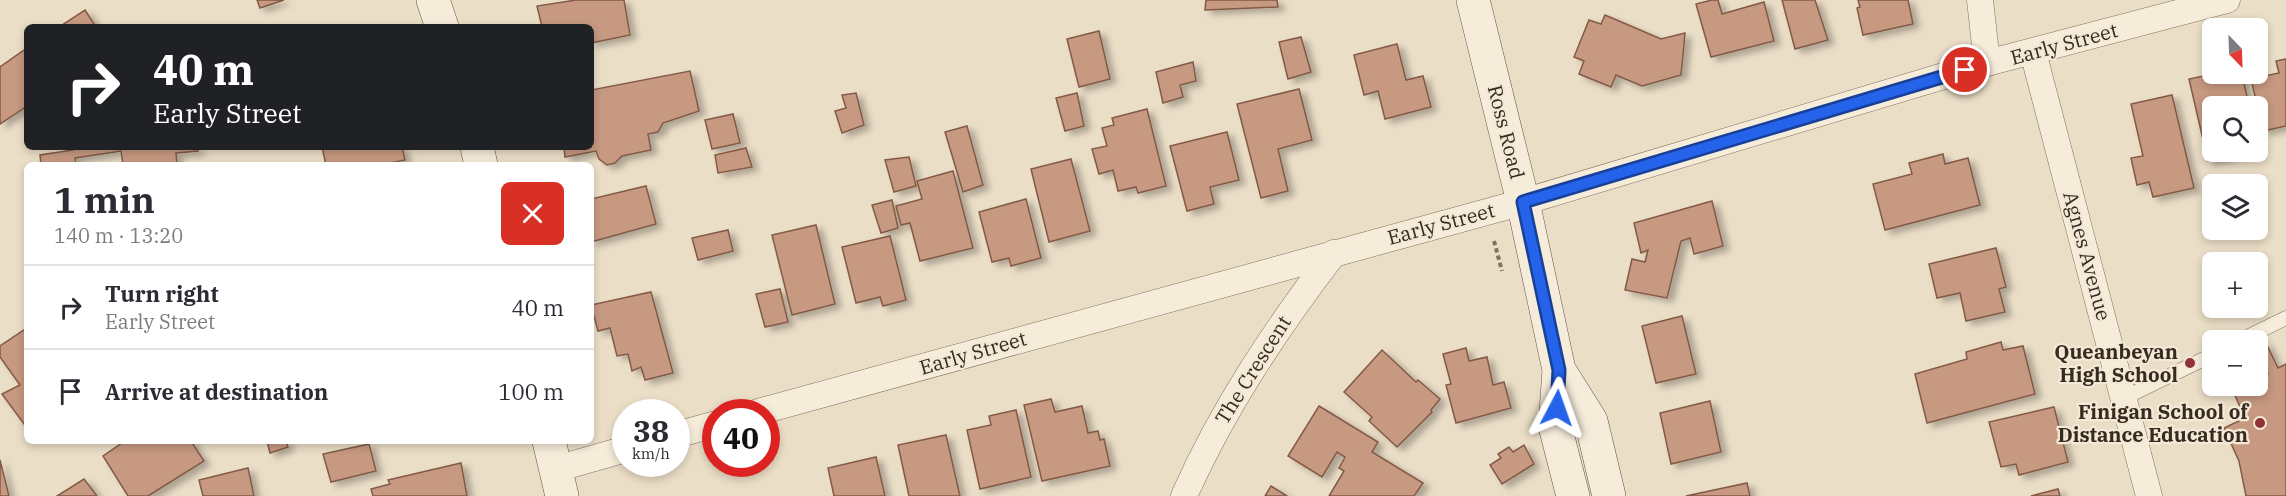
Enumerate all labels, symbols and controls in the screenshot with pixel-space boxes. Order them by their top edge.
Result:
street label: Early Street [2007,16,2121,71]
north arrow [2202,18,2268,84]
map controls [2202,18,2268,396]
text: 40 m [153,42,254,97]
pin [1939,44,1990,95]
icon: right [54,48,132,126]
icon: arrive [1948,53,1981,86]
street label: Ross Road [1482,82,1531,182]
text: Early Street [153,95,302,130]
button: search [2202,96,2268,162]
button: layers [2202,174,2268,240]
text: 1 min [54,176,155,223]
button: close [501,182,564,245]
street label: Agnes Avenue [2057,188,2118,324]
street label: Early Street [1384,196,1498,251]
text: 140 m · 13:20 [54,222,183,249]
button: + [2202,252,2268,318]
text: Turn right [105,279,219,308]
icon: right [54,291,87,324]
text: 40 m [512,293,564,322]
text: Early Street [105,308,215,335]
street label: The Crescent [1208,310,1297,429]
street label: Early Street [916,324,1030,381]
button: − [2202,330,2268,396]
place label: Queanbeyan High School [2054,338,2178,388]
marker: Queanbeyan High School [2183,356,2197,370]
icon: arrive [54,375,87,408]
position arrow [1525,376,1589,440]
text: Arrive at destination [105,377,328,406]
text: 100 m [498,377,564,406]
place label: Finigan School of Distance Education [2058,398,2250,448]
speed limit sign: 40 [702,399,780,477]
text: 38 [633,411,669,450]
marker: Finigan School of Distance Education [2253,416,2267,430]
text: km/h [632,444,670,463]

